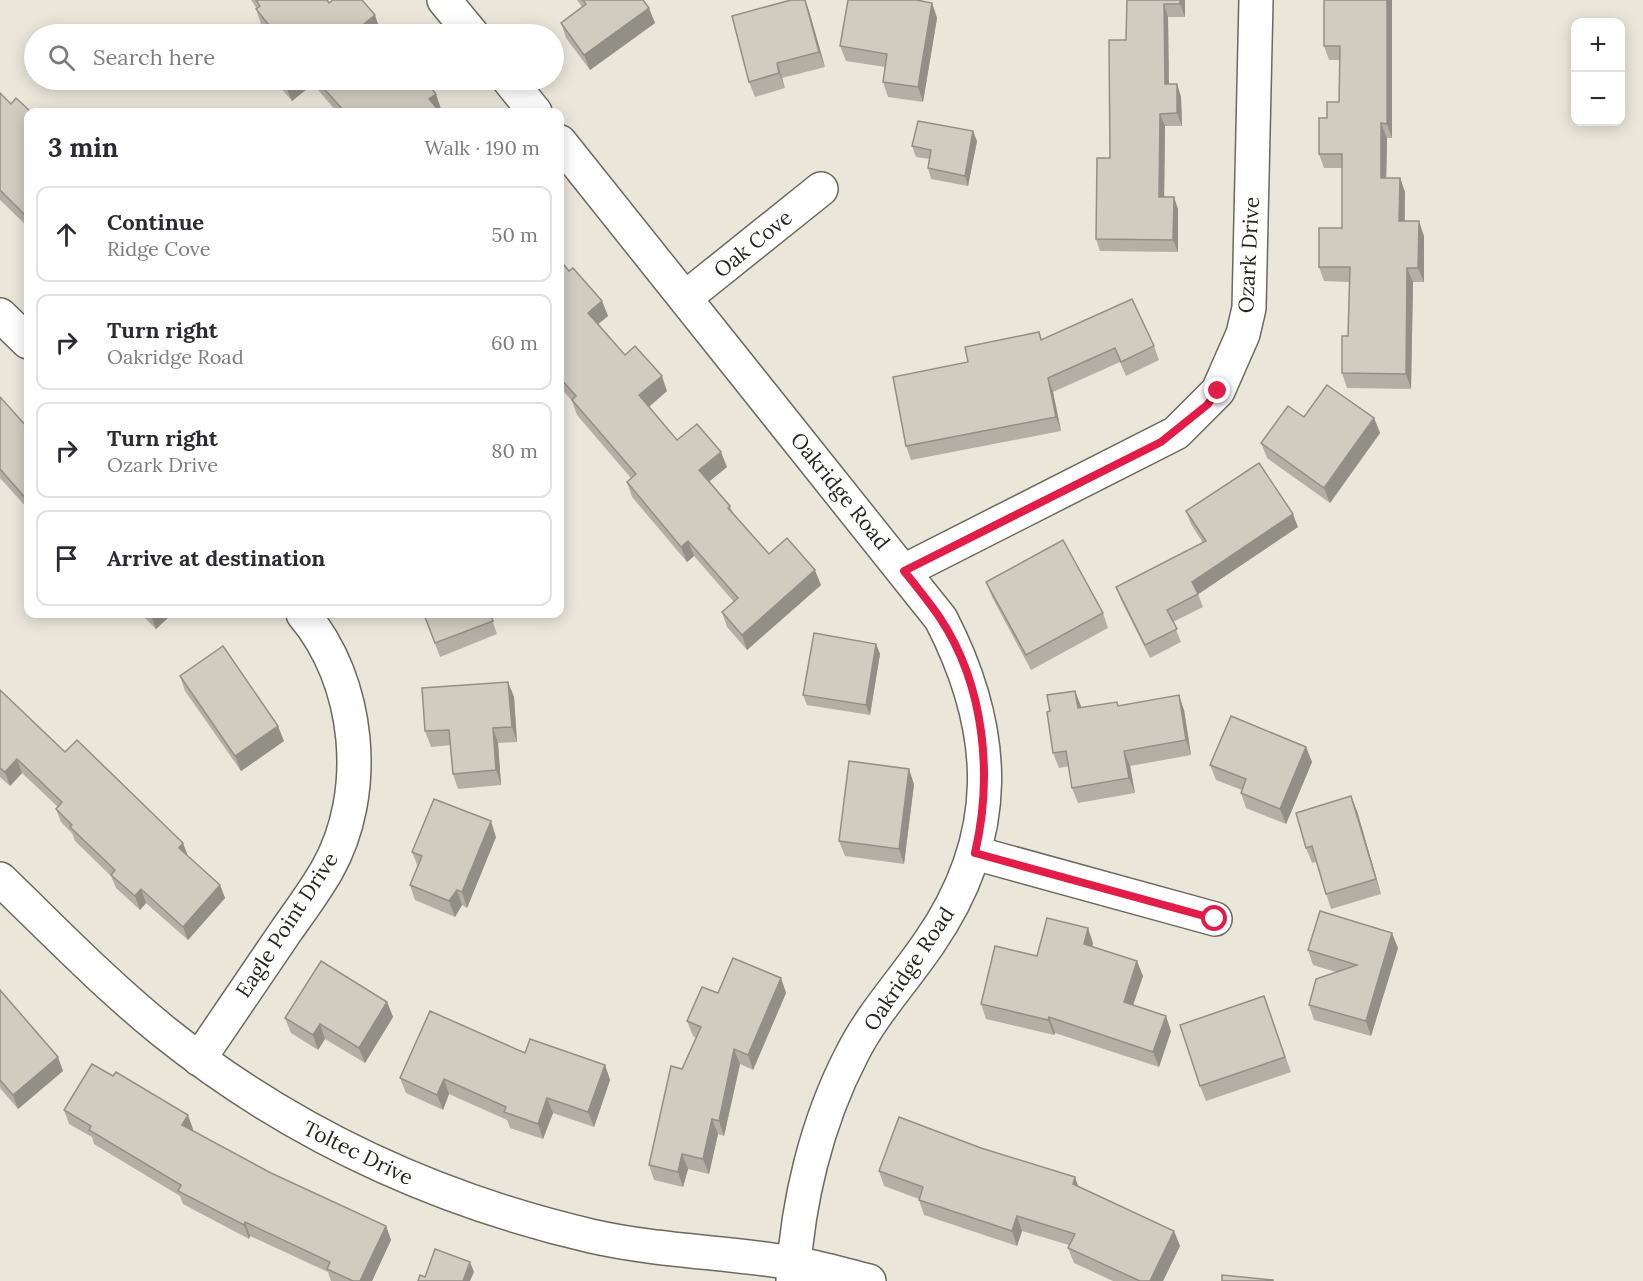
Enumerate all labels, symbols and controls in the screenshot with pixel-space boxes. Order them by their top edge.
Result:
map controls [1571,18,1625,126]
button: + [1571,18,1625,72]
search box [24,24,564,90]
icon: search [45,41,78,74]
text: Search here [93,43,215,71]
button: − [1571,72,1625,126]
text: 3 min [48,131,118,164]
text: Walk · 190 m [424,135,540,160]
street label: Ozark Drive [1232,196,1265,314]
street label: Oak Cove [708,204,797,283]
text: Continue [107,208,204,236]
icon: ahead [50,218,83,251]
text: 50 m [492,222,538,247]
text: Ridge Cove [107,236,211,261]
text: Turn right [107,316,218,344]
icon: right [50,326,83,359]
text: 60 m [491,330,538,355]
text: Oakridge Road [107,344,244,369]
route end [1204,377,1230,403]
text: Turn right [107,424,218,452]
street label: Oakridge Road [785,426,896,555]
icon: right [50,434,83,467]
text: 80 m [491,438,538,463]
text: Ozark Drive [107,452,218,477]
icon: arrive [50,542,83,575]
text: Arrive at destination [107,544,325,572]
street label: Eagle Point Drive [229,847,344,1003]
street label: Oakridge Road [857,902,960,1036]
route start [1201,905,1227,931]
street label: Toltec Drive [299,1114,418,1191]

